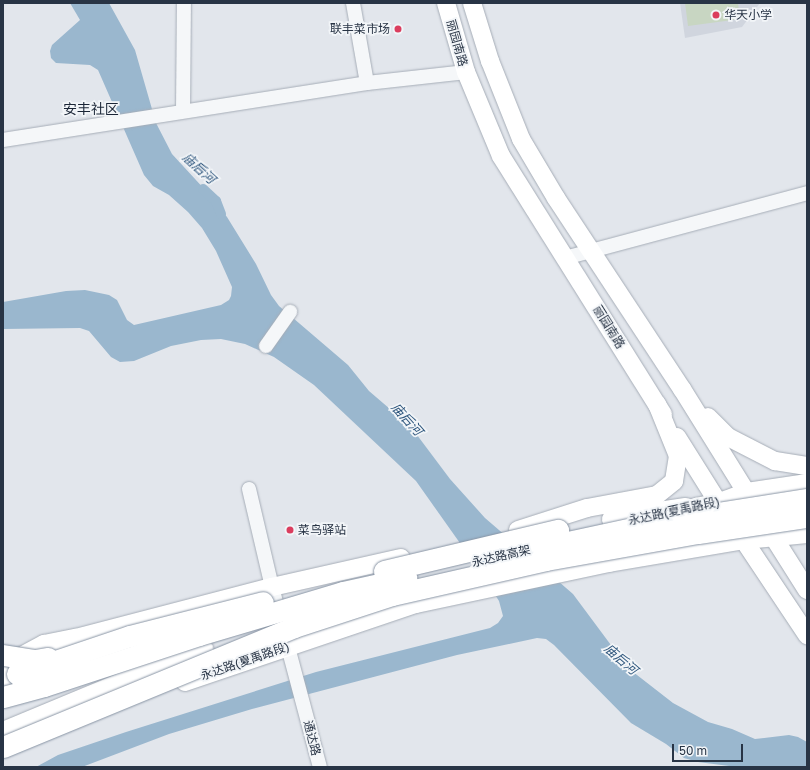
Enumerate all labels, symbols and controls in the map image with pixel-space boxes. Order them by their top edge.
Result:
place label: 华天小学 [724,8,772,22]
marker: 华天小学 [711,10,721,20]
street label: 丽园南路 [443,18,471,68]
place label: 联丰菜市场 [330,22,390,36]
marker: 联丰菜市场 [393,24,403,34]
district label: 安丰社区 [63,101,119,117]
water label: 庙后河 [179,149,219,187]
street label: 丽园南路 [590,303,628,351]
water label: 庙后河 [388,399,426,439]
street label: 永达路(夏禹路段) [627,494,721,528]
place label: 菜鸟驿站 [298,523,346,537]
marker: 菜鸟驿站 [285,525,295,535]
street label: 永达路高架 [470,542,532,570]
street label: 永达路(夏禹路段) [199,639,291,683]
water label: 庙后河 [601,640,641,678]
street label: 通达路 [301,719,323,757]
scale bar [674,736,745,762]
text: 50 m [679,743,707,758]

